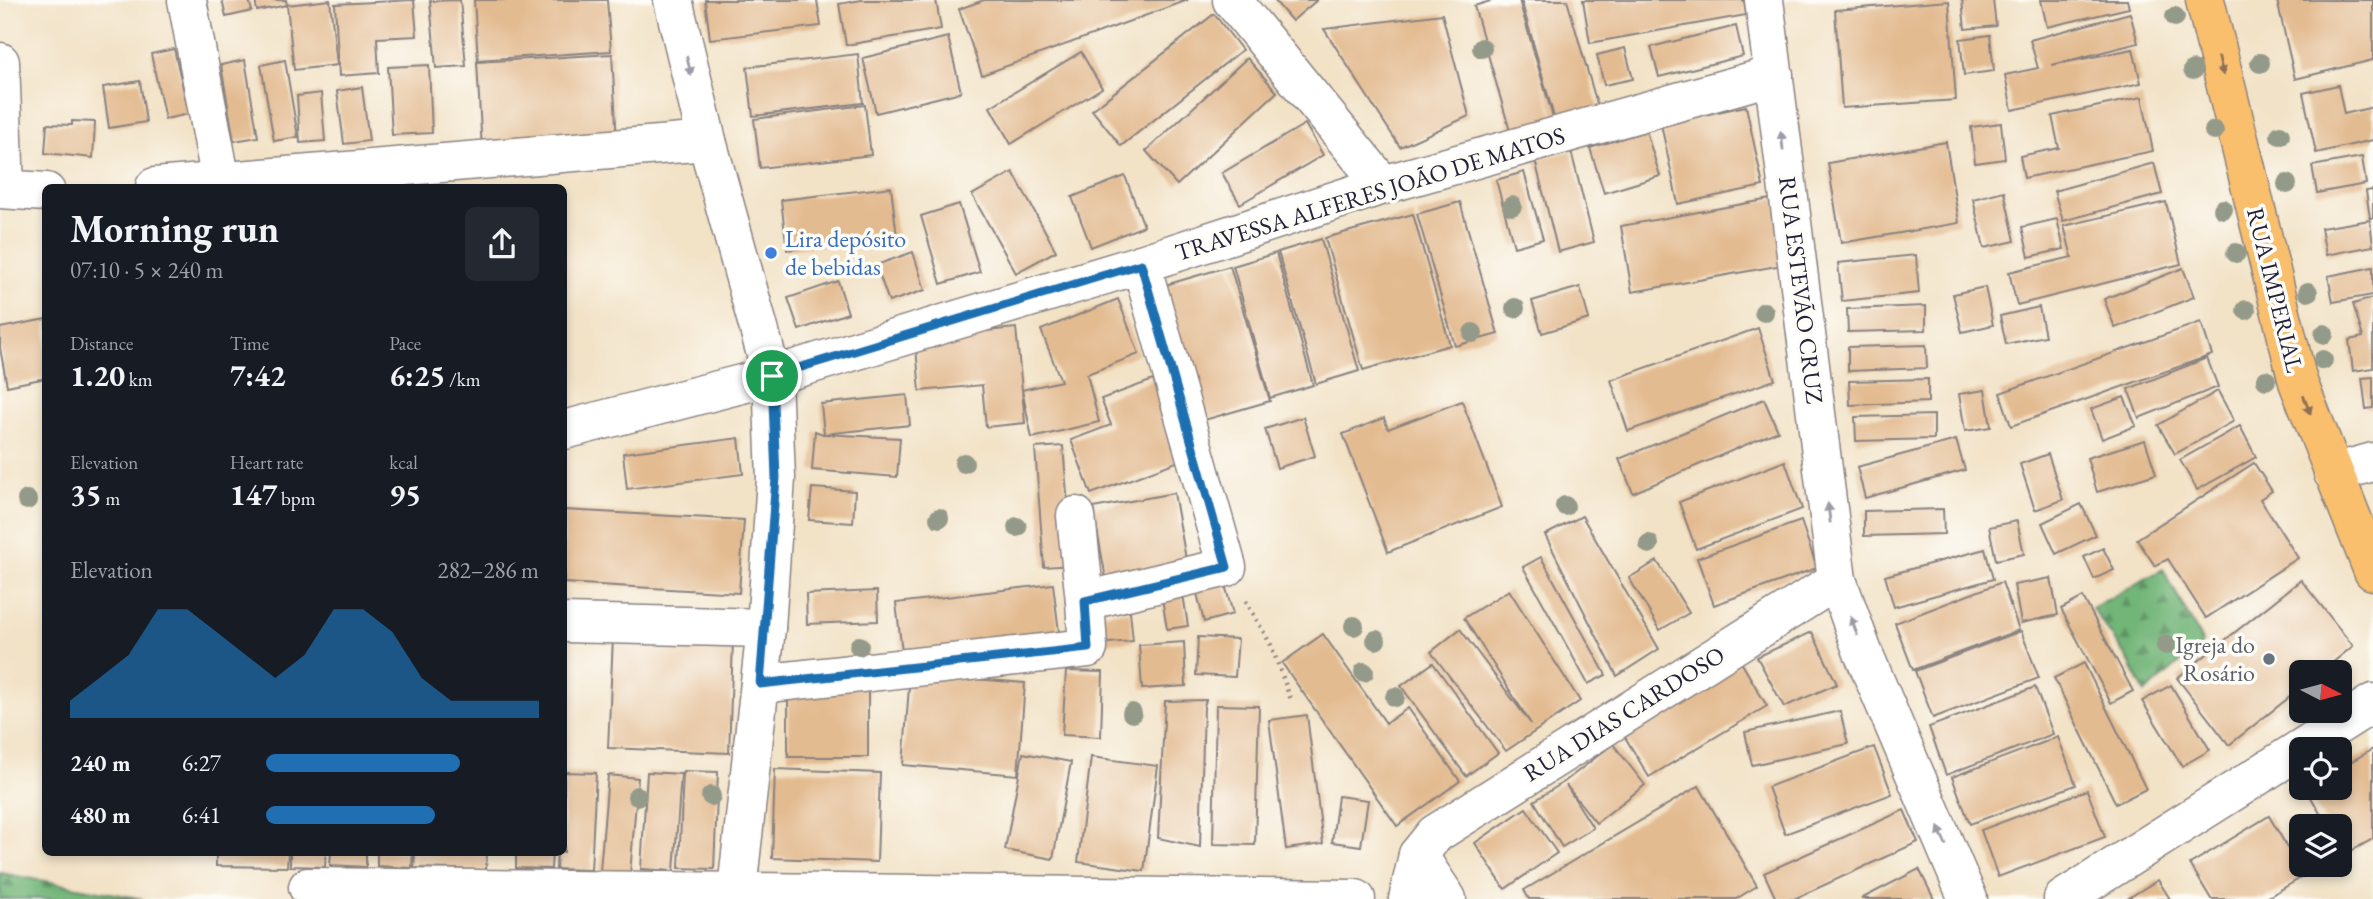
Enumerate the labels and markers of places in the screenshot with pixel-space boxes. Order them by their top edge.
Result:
place label: Lira depósito de bebidas [785,223,906,282]
marker: Lira depósito de bebidas [763,245,779,261]
pin [742,346,802,406]
place label: Igreja do Rosário [2175,629,2255,688]
marker: Igreja do Rosário [2261,651,2277,667]

